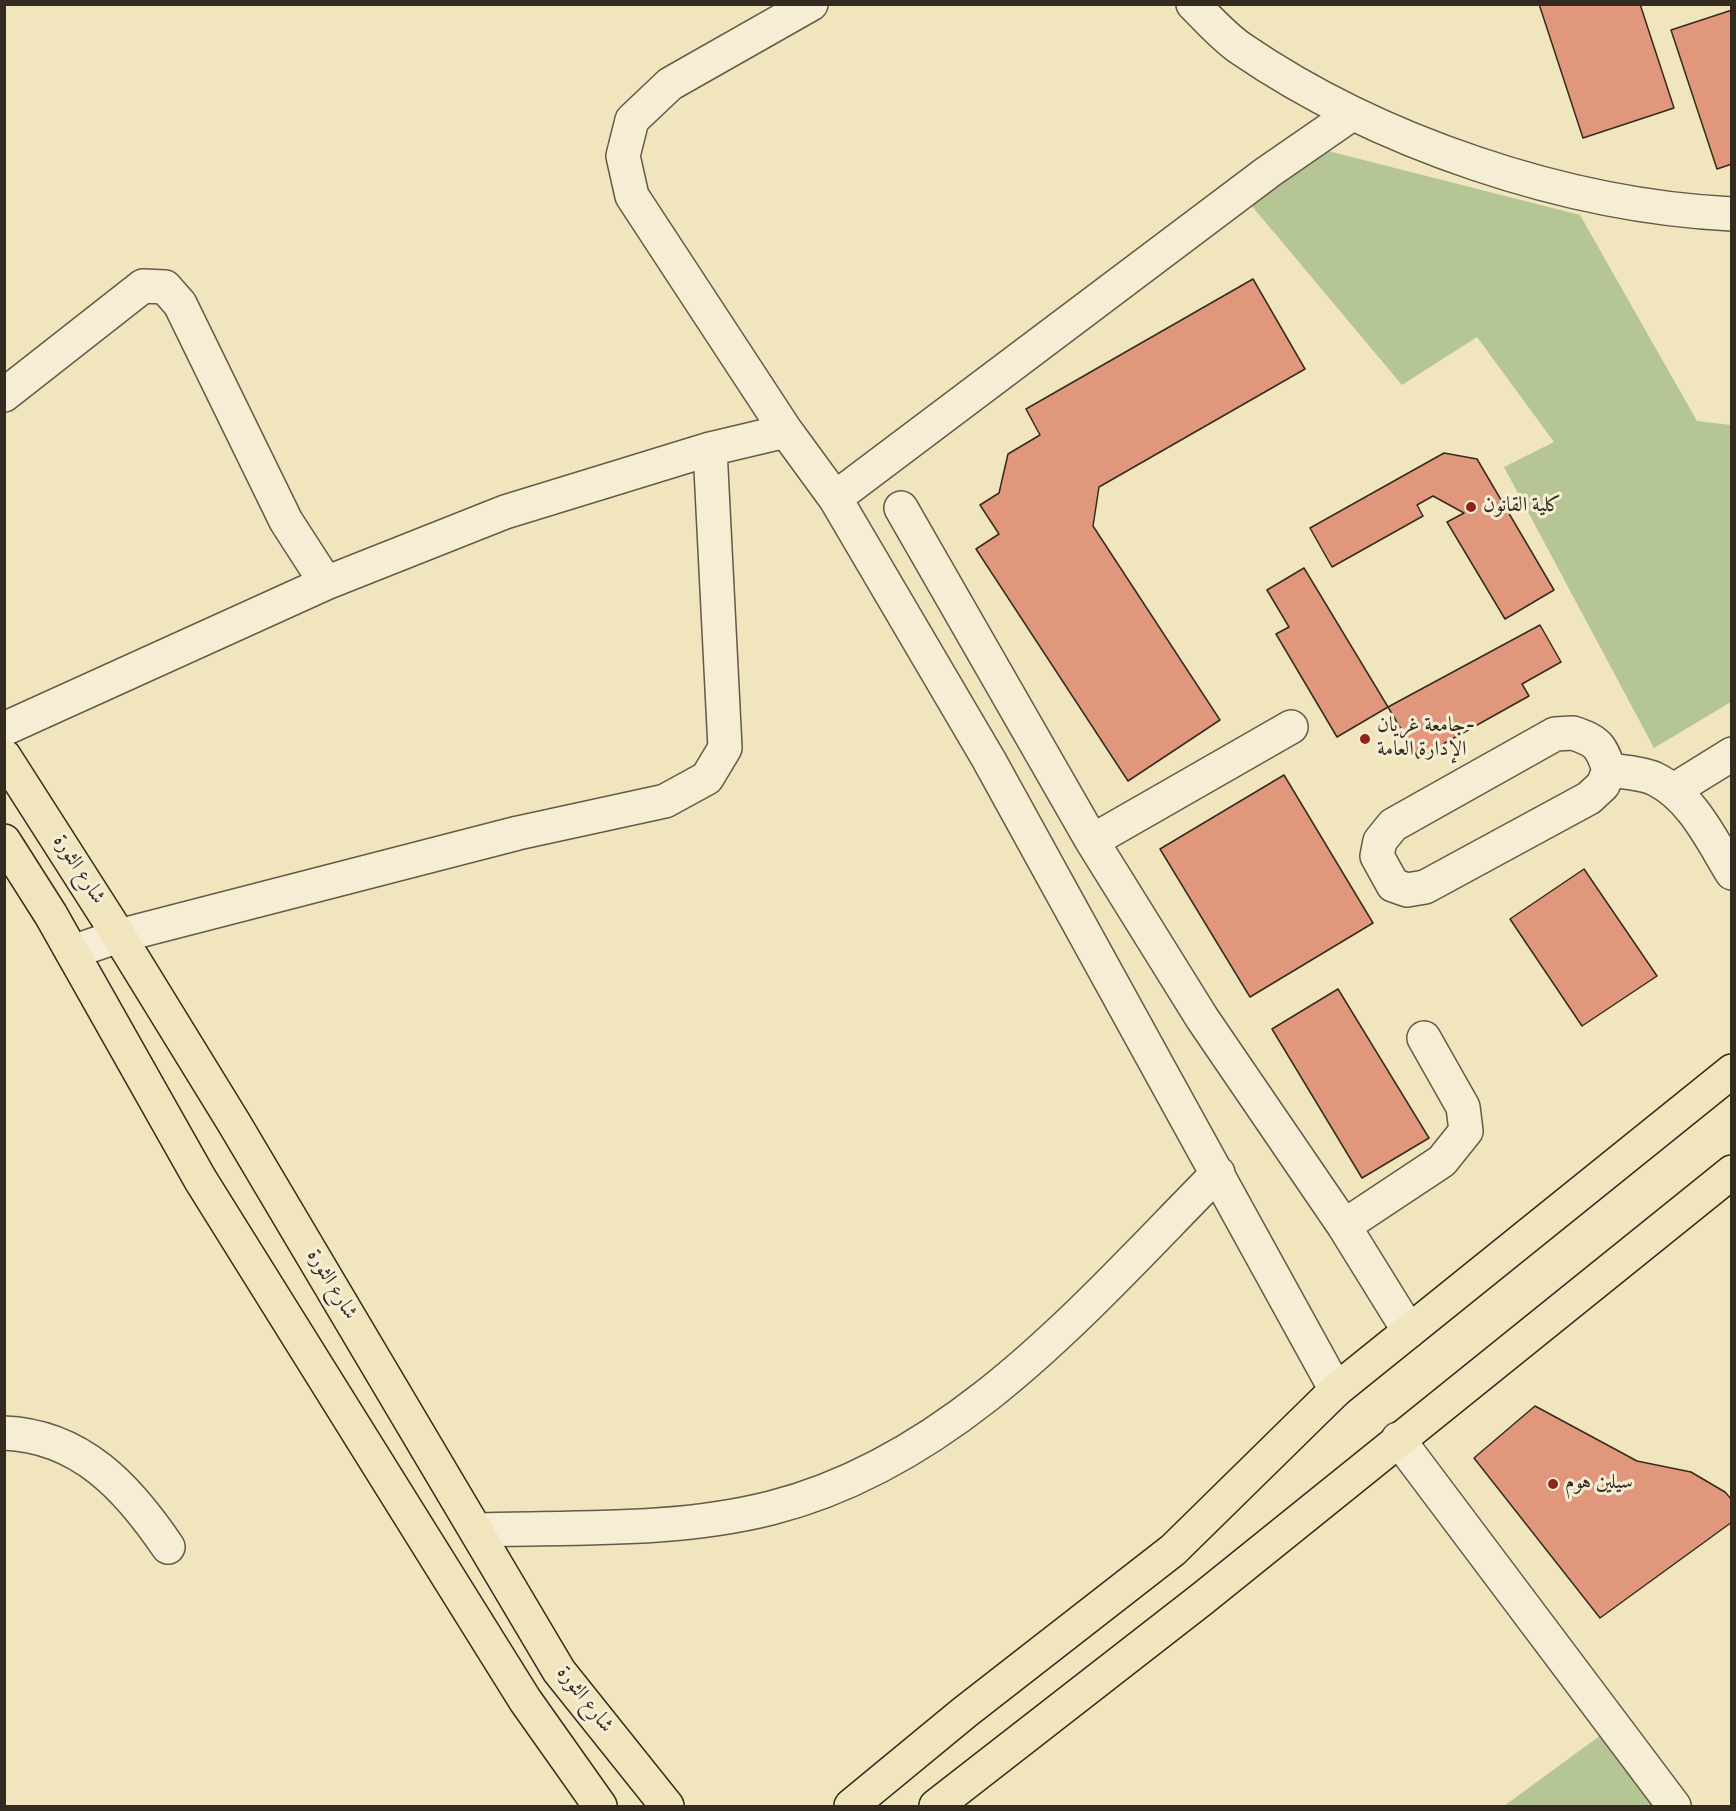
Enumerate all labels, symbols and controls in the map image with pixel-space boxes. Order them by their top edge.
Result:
place label: كلية القانون [1483,494,1561,520]
marker: كلية القانون [1464,500,1478,514]
place label: جامعة غريان- الإدارة العامة [1377,714,1475,764]
marker: جامعة غريان- الإدارة العامة [1358,732,1372,746]
street label: شارع الثورة [46,831,110,909]
street label: شارع الثورة [300,1245,362,1325]
place label: سيلين هوم [1565,1471,1633,1497]
marker: سيلين هوم [1546,1477,1560,1491]
street label: شارع الثورة [550,1662,618,1738]

